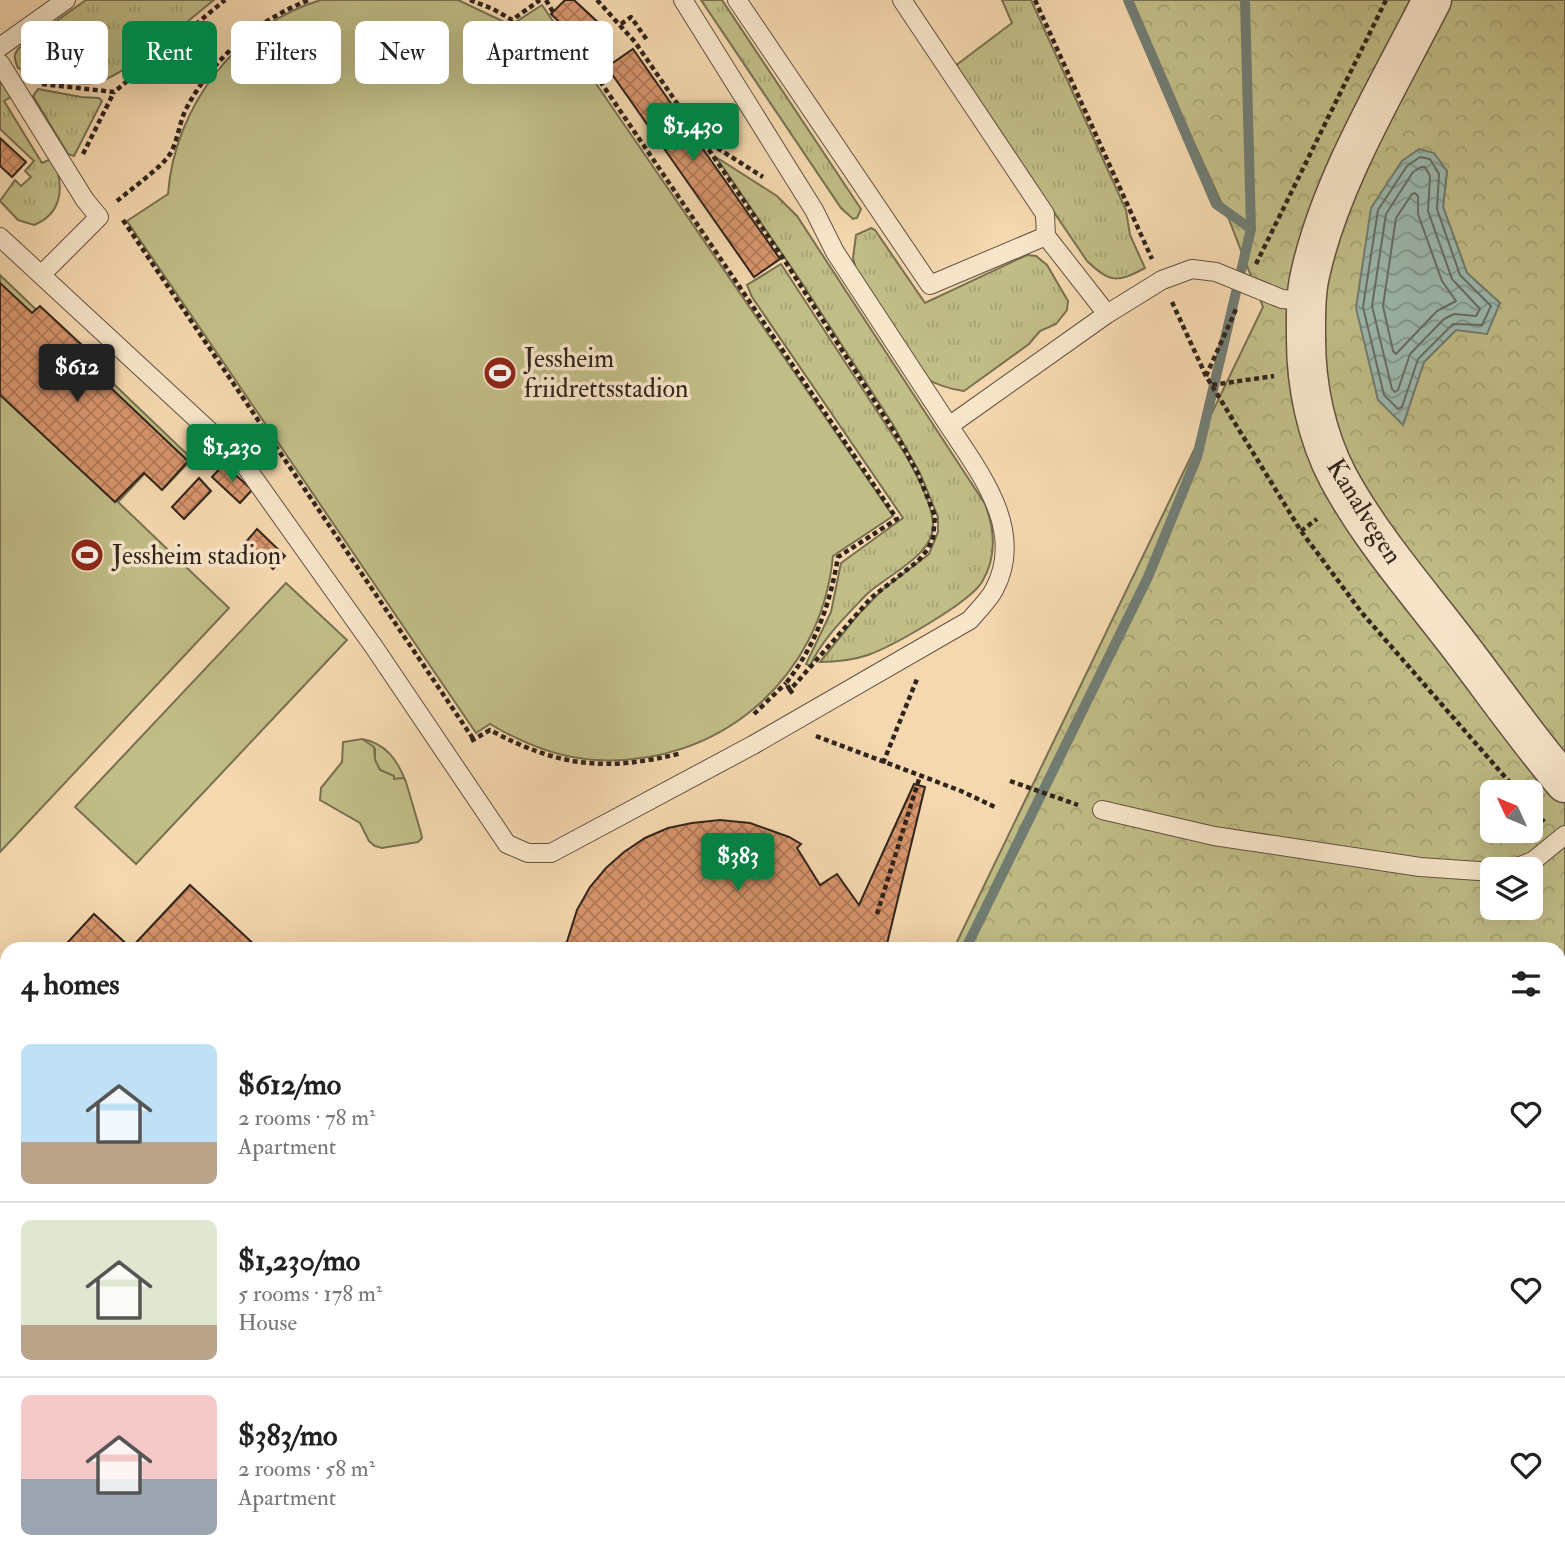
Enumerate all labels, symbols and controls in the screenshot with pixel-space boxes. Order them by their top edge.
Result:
chip: Buy [21,21,108,84]
chip: Rent [122,21,217,84]
chip: Filters [231,21,341,84]
chip: New [355,21,449,84]
chip: Apartment [463,21,613,84]
pin: $1,430 [636,104,750,163]
text: $1,430 [663,111,723,140]
place label: Jessheim friidrettsstadion [523,343,688,405]
pin: $612 [36,344,118,404]
text: $612 [55,352,99,381]
sports icon: Jessheim friidrettsstadion [481,354,519,392]
pin: $1,230 [175,424,289,484]
text: $1,230 [203,432,261,461]
street label: Kanalvegen [1319,453,1409,570]
sports icon: Jessheim stadion [68,536,106,574]
place label: Jessheim stadion [111,540,281,572]
north arrow [1480,780,1544,844]
map controls [1480,780,1543,920]
pin: $383 [697,834,779,893]
text: $383 [717,841,759,870]
button: layers [1480,857,1543,920]
icon: filters [1507,965,1545,1003]
text: 4 homes [21,966,120,1003]
text: $612/mo [238,1066,341,1103]
icon: home [77,1072,161,1156]
icon: heart [1507,1095,1545,1133]
text: 2 rooms · 78 m² [238,1103,376,1132]
text: Apartment [238,1132,336,1161]
text: $1,230/mo [238,1242,360,1279]
icon: home [77,1248,161,1332]
icon: heart [1507,1271,1545,1309]
text: 5 rooms · 178 m² [238,1279,382,1308]
text: House [238,1308,297,1337]
text: $383/mo [238,1417,338,1454]
icon: home [77,1423,161,1507]
icon: heart [1507,1446,1545,1484]
text: 2 rooms · 58 m² [238,1454,375,1483]
text: Apartment [238,1483,336,1512]

